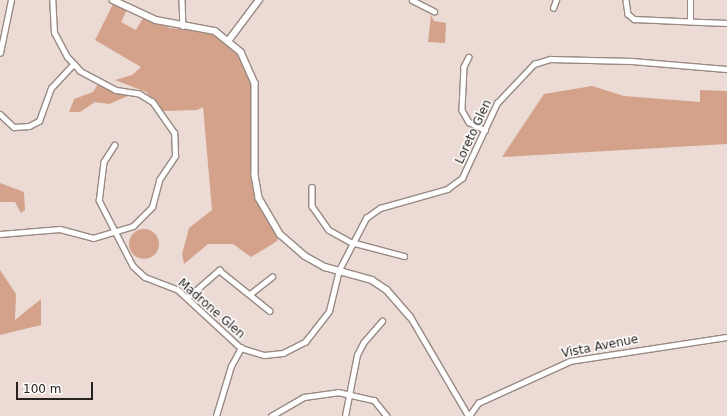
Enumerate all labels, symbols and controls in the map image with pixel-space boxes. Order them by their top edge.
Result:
street label: Loreto Glen [453,98,495,166]
street label: Madrone Glen [175,276,247,342]
street label: Vista Avenue [560,332,640,362]
scale bar [18,374,95,400]
text: 100 m [23,382,61,396]

